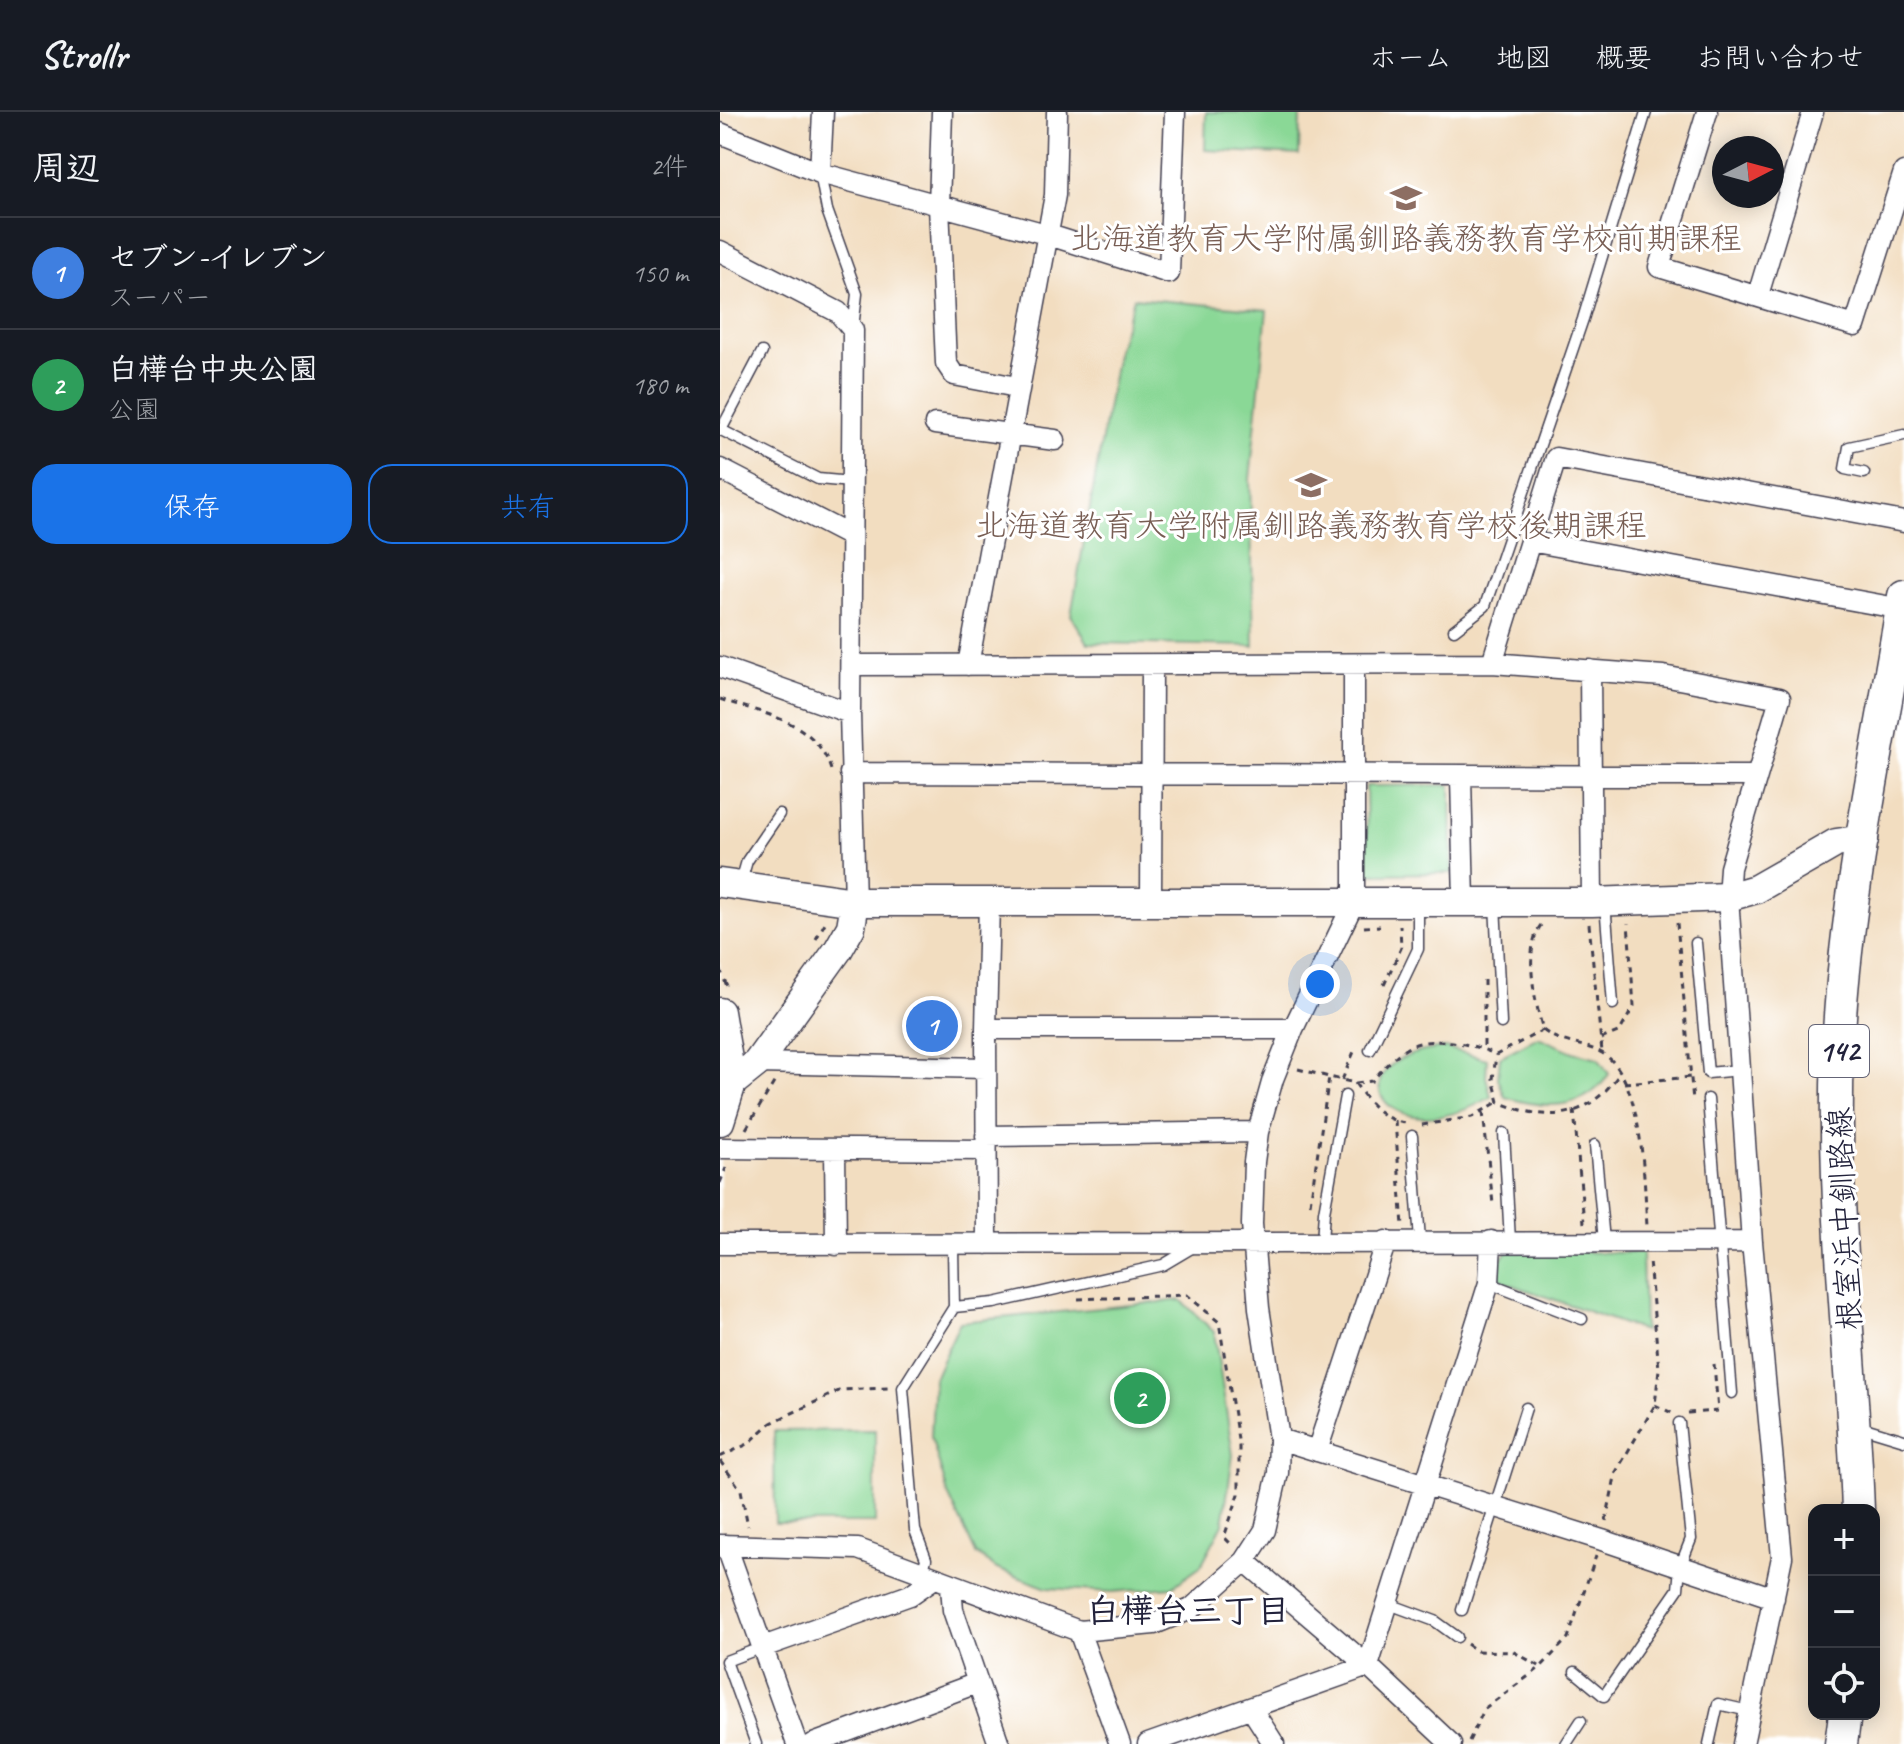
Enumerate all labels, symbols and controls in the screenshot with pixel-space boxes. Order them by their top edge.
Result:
text: Strollr [40,32,127,79]
text: ホーム [1369,40,1452,75]
text: 地図 [1496,40,1552,75]
text: 概要 [1596,40,1652,75]
text: お問い合わせ [1696,40,1864,75]
north arrow [1712,136,1784,208]
text: 周辺 [32,146,100,189]
text: 2件 [650,150,688,183]
school or university icon: 北海道教育大学附属釧路義務教育学校前期課程 [1389,181,1423,215]
place label: 北海道教育大学附属釧路義務教育学校前期課程 [1070,218,1742,259]
text: セブン-イレブン [108,238,328,276]
text: 1 [52,257,64,290]
text: 150 m [632,257,688,290]
text: スーパー [108,281,211,314]
text: 白樺台中央公園 [108,350,318,388]
text: 2 [52,369,64,402]
text: 180 m [632,369,688,402]
text: 公園 [108,393,160,426]
button: 保存 [32,464,352,544]
button: 共有 [368,464,688,544]
school or university icon: 北海道教育大学附属釧路義務教育学校後期課程 [1294,468,1328,502]
place label: 北海道教育大学附属釧路義務教育学校後期課程 [975,505,1647,546]
your location [1300,964,1340,1004]
pin: 1 [906,996,958,1056]
road number: 142 [1809,1025,1869,1077]
street label: 根室浜中釧路線 [1818,1106,1871,1332]
pin: 2 [1114,1368,1166,1428]
map controls [1808,1504,1880,1720]
button: + [1808,1504,1880,1576]
button: − [1808,1576,1880,1648]
district label: 白樺台三丁目 [1086,1589,1290,1632]
button: locate [1808,1648,1880,1720]

